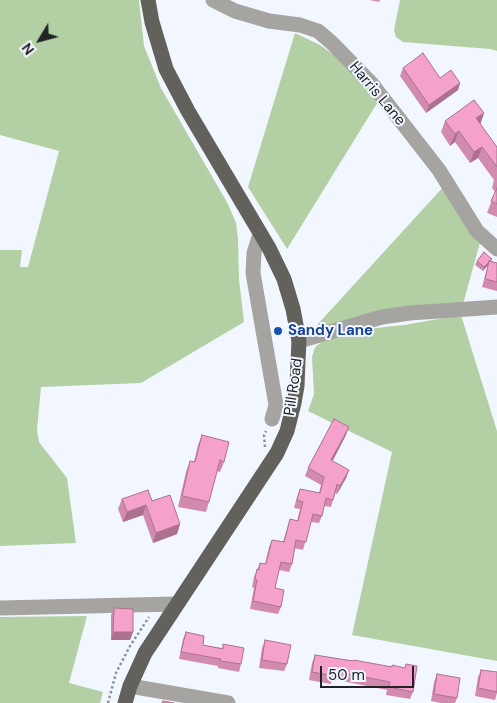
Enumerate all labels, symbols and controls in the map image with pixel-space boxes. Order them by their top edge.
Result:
north arrow [15,15,65,65]
text: N [18,40,38,59]
street label: Harris Lane [345,58,409,130]
place label: Sandy Lane [288,322,373,340]
marker: Sandy Lane [272,325,284,337]
street label: Pill Road [281,357,307,417]
scale bar [322,656,416,688]
text: 50 m [328,665,365,685]

